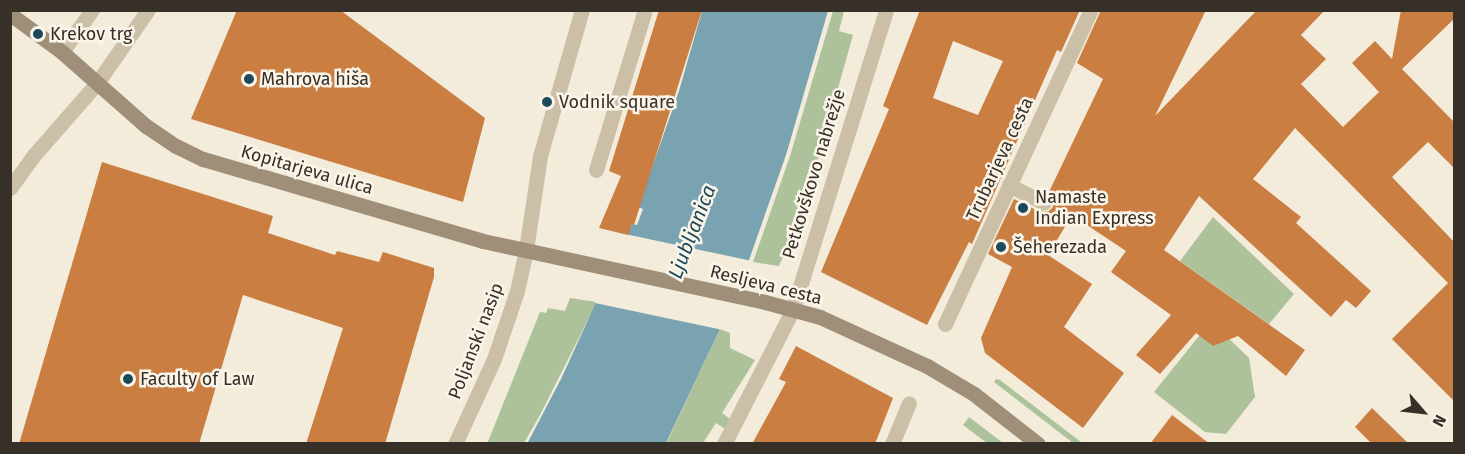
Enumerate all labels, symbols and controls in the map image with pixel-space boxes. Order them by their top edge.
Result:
place label: Krekov trg [50,23,132,45]
marker: Krekov trg [31,27,45,41]
place label: Mahrova hiša [261,68,369,90]
marker: Mahrova hiša [242,72,256,86]
street label: Petkovškovo nabrežje [778,87,850,261]
place label: Vodnik square [559,91,675,113]
street label: Trubarjeva cesta [962,94,1038,224]
marker: Vodnik square [540,95,554,109]
street label: Kopitarjeva ulica [238,141,376,199]
water label: Ljubljanica [663,182,721,282]
place label: Namaste Indian Express [1035,187,1154,230]
marker: Namaste Indian Express [1016,201,1030,215]
place label: Šeherezada [1013,236,1107,258]
marker: Šeherezada [994,240,1008,254]
street label: Resljeva cesta [708,261,824,309]
street label: Poljanski nasip [444,280,508,402]
place label: Faculty of Law [140,368,254,390]
marker: Faculty of Law [121,372,135,386]
north arrow [1393,382,1453,442]
text: N [1428,412,1450,430]

